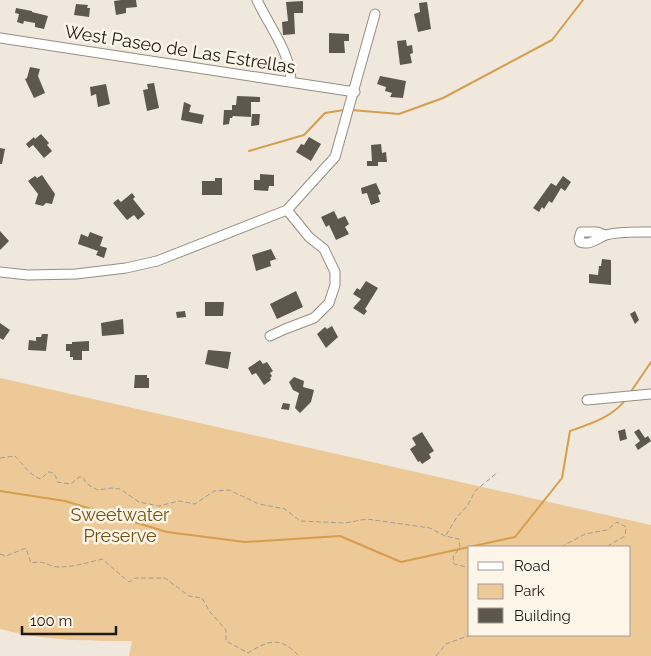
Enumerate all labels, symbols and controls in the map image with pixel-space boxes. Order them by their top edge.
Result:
street label: West Paseo de Las Estrellas [63,20,297,78]
park label: Sweetwater Preserve [71,504,170,546]
legend [468,546,631,636]
text: Road [514,557,550,575]
text: Park [514,582,545,600]
scale bar [22,604,116,636]
text: Building [514,607,571,625]
text: 100 m [30,612,72,630]

